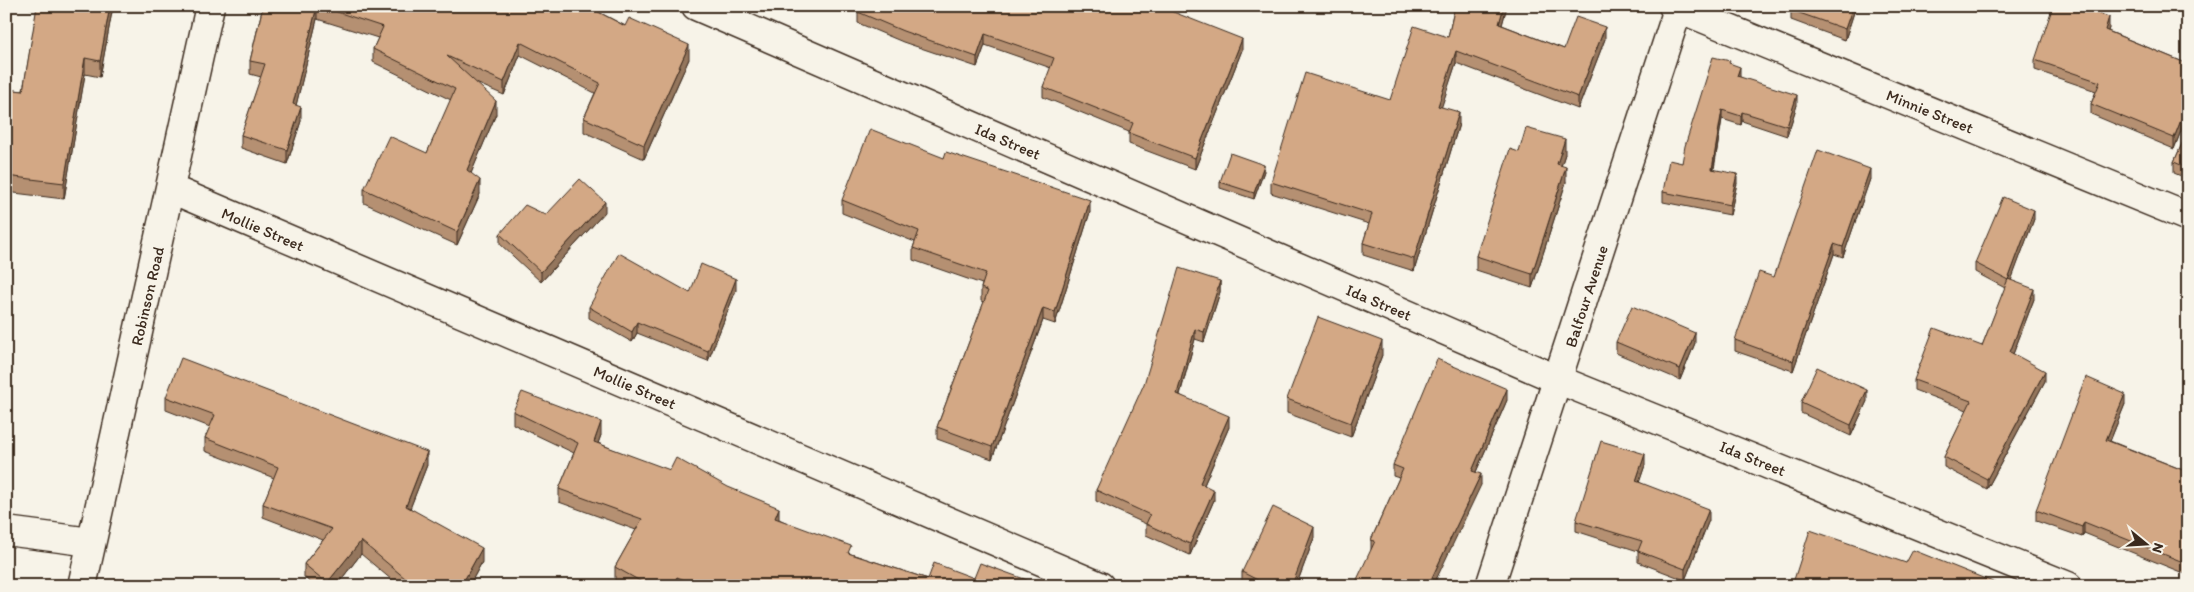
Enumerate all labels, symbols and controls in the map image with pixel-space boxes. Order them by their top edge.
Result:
street label: Minnie Street [1883,85,1976,138]
street label: Ida Street [972,119,1043,164]
street label: Mollie Street [219,204,307,255]
street label: Balfour Avenue [1561,242,1612,350]
street label: Robinson Road [127,244,168,347]
street label: Ida Street [1343,280,1414,325]
street label: Mollie Street [591,362,679,413]
street label: Ida Street [1717,437,1789,480]
north arrow [2122,520,2172,570]
text: N [2148,541,2167,555]

